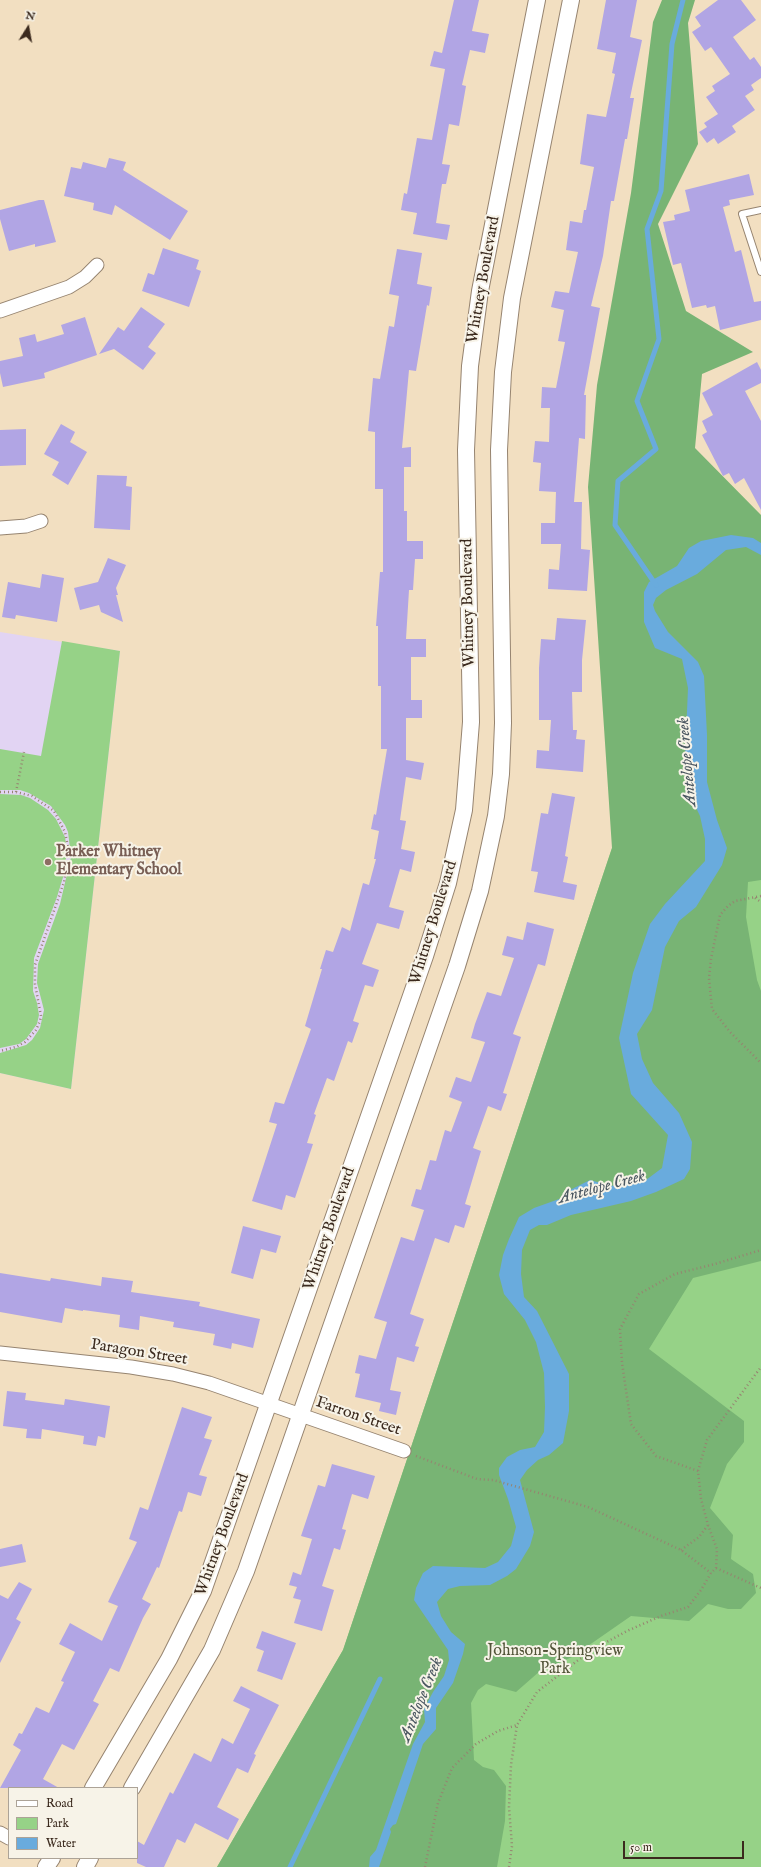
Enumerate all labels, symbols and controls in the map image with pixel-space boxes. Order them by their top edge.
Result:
north arrow [8,8,48,48]
text: N [24,8,36,24]
street label: Whitney Boulevard [463,215,505,345]
street label: Whitney Boulevard [458,538,480,668]
water label: Antelope Creek [674,717,702,807]
place label: Parker Whitney Elementary School [56,843,182,881]
marker: Parker Whitney Elementary School [43,857,53,867]
street label: Whitney Boulevard [406,859,462,987]
street label: Whitney Boulevard [300,1165,360,1293]
water label: Antelope Creek [556,1167,648,1209]
street label: Paragon Street [89,1336,189,1370]
street label: Farron Street [313,1393,403,1441]
street label: Whitney Boulevard [192,1471,254,1599]
park label: Johnson-Springview Park [487,1642,623,1680]
water label: Antelope Creek [396,1655,448,1745]
legend [8,1787,138,1859]
text: Road [46,1796,73,1811]
text: Park [46,1816,69,1831]
scale bar [625,1833,746,1859]
text: Water [46,1836,76,1851]
text: 50 m [630,1840,652,1855]

